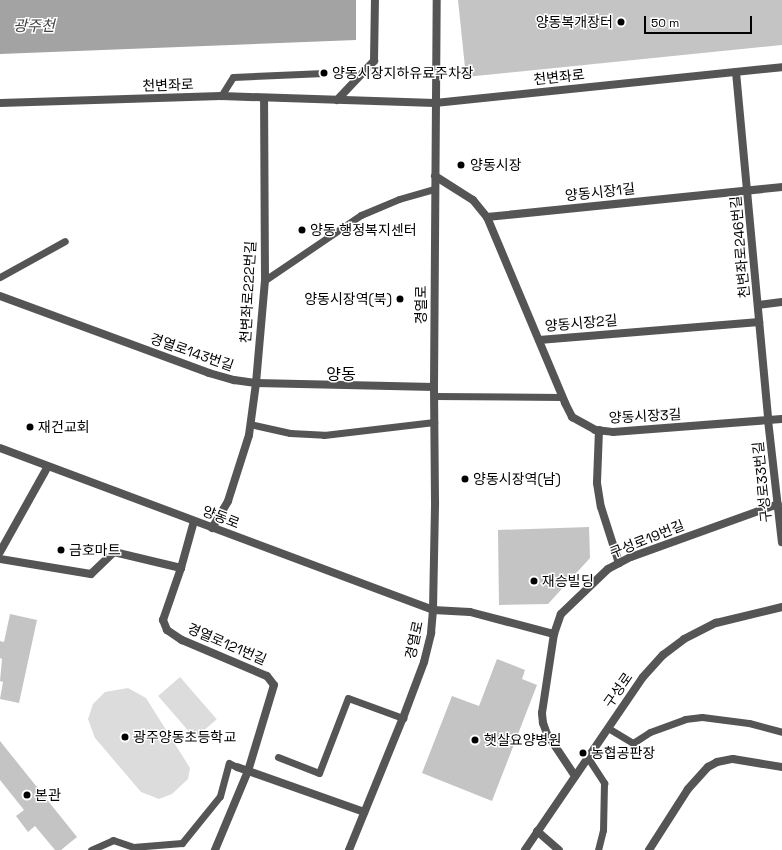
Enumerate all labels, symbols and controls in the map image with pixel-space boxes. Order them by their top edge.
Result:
scale bar [646,8,754,34]
place label: 양동복개장터 [536,14,613,30]
text: 50 m [651,15,679,31]
water label: 광주천 [13,17,55,35]
marker: 양동복개장터 [616,17,626,27]
place label: 양동시장지하유료주차장 [332,65,474,81]
street label: 천변좌로 [533,66,585,88]
marker: 양동시장지하유료주차장 [319,68,329,78]
street label: 천변좌로 [142,76,194,94]
place label: 양동시장 [470,157,522,173]
marker: 양동시장 [455,159,467,171]
street label: 양동시장1길 [564,180,636,204]
street label: 천변좌로246번길 [727,195,753,299]
place label: 양동 행정복지센터 [310,222,417,238]
marker: 양동 행정복지센터 [297,225,307,235]
street label: 천변좌로222번길 [237,240,259,344]
street label: 경열로 [413,286,429,324]
place label: 양동시장역(북) [304,291,392,307]
marker: 양동시장역(북) [395,294,405,304]
street label: 양동시장2길 [544,311,618,335]
street label: 경열로143번길 [148,330,236,374]
district label: 양동 [326,365,356,385]
street label: 양동시장3길 [608,406,682,426]
place label: 재건교회 [38,419,90,435]
marker: 재건교회 [25,422,35,432]
street label: 구성로33번길 [749,441,775,523]
place label: 양동시장역(남) [473,471,561,487]
marker: 양동시장역(남) [460,474,470,484]
street label: 양동로 [200,502,242,532]
street label: 구성로19번길 [607,516,687,562]
place label: 금호마트 [69,542,121,558]
marker: 금호마트 [56,545,66,555]
place label: 재승빌딩 [542,573,594,589]
marker: 재승빌딩 [529,576,539,586]
street label: 경열로 [402,619,426,661]
street label: 경열로121번길 [185,620,269,668]
street label: 구성로 [600,669,636,711]
place label: 광주양동초등학교 [133,729,236,745]
marker: 광주양동초등학교 [120,732,130,742]
place label: 햇살요양병원 [484,732,561,748]
marker: 햇살요양병원 [469,734,481,746]
place label: 농협공판장 [591,745,655,761]
marker: 농협공판장 [578,748,588,758]
place label: 본관 [35,787,61,803]
marker: 본관 [22,790,32,800]

